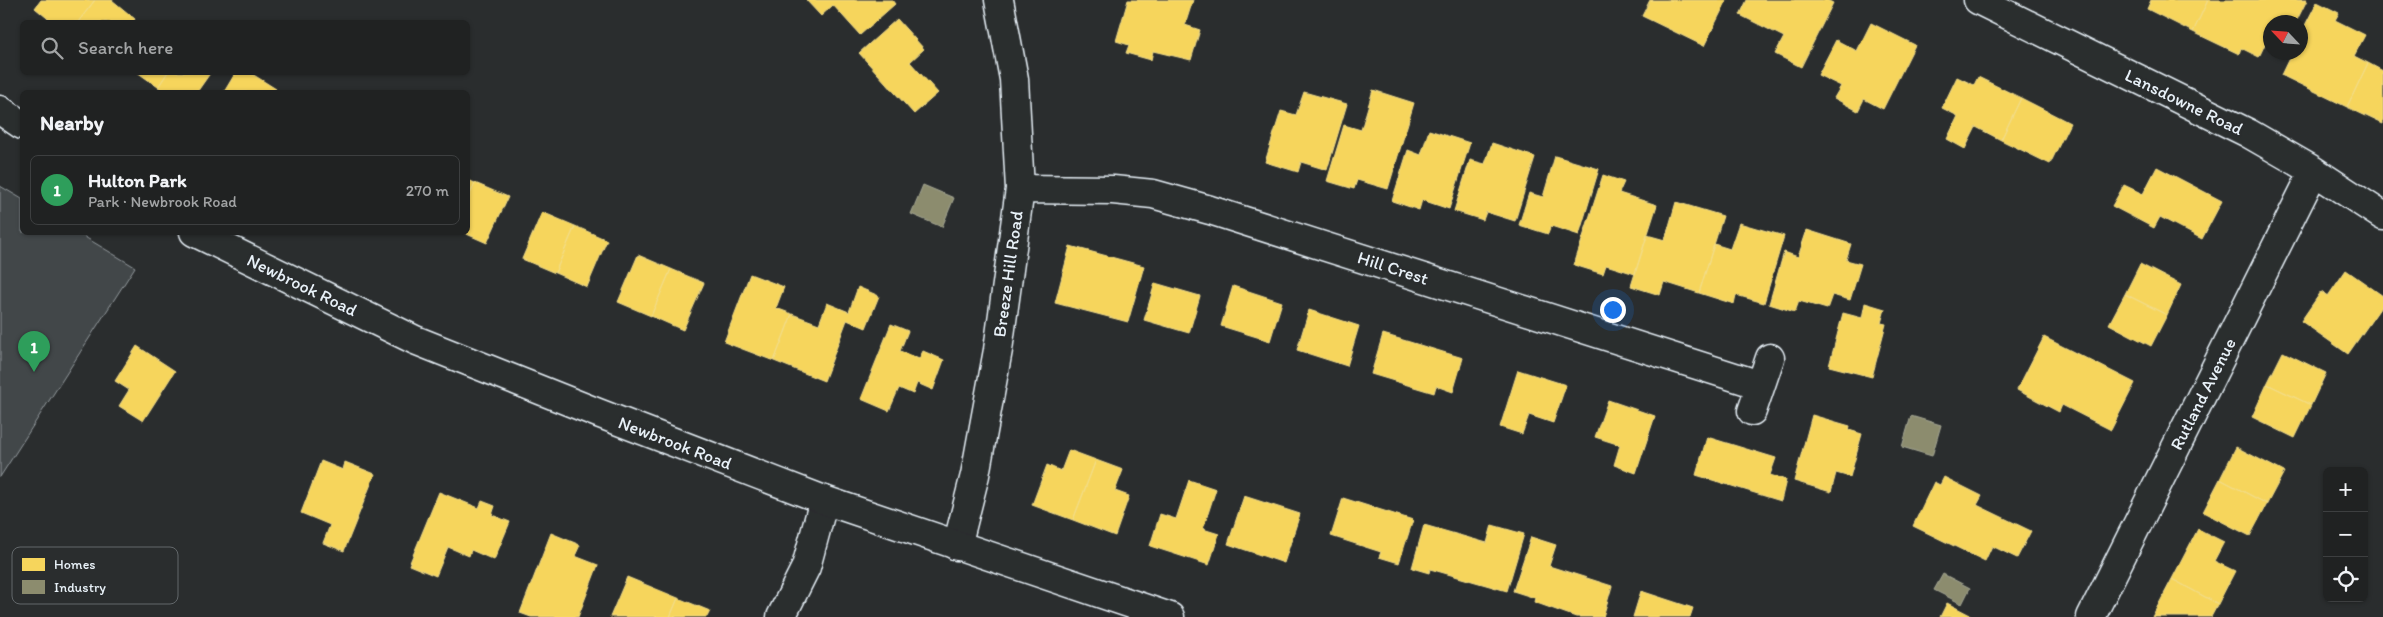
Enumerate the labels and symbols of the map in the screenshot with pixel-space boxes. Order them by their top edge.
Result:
north arrow [2263,15,2308,60]
street label: Lansdowne Road [2121,64,2247,140]
street label: Breeze Hill Road [988,209,1028,339]
street label: Hill Crest [1355,246,1432,290]
street label: Newbrook Road [243,249,361,321]
your location [1600,297,1626,323]
pin: 1 [18,331,50,372]
street label: Rutland Avenue [2165,334,2241,454]
street label: Newbrook Road [615,411,735,475]
legend [12,547,178,604]
text: Homes [54,556,96,573]
text: Industry [54,579,106,596]

